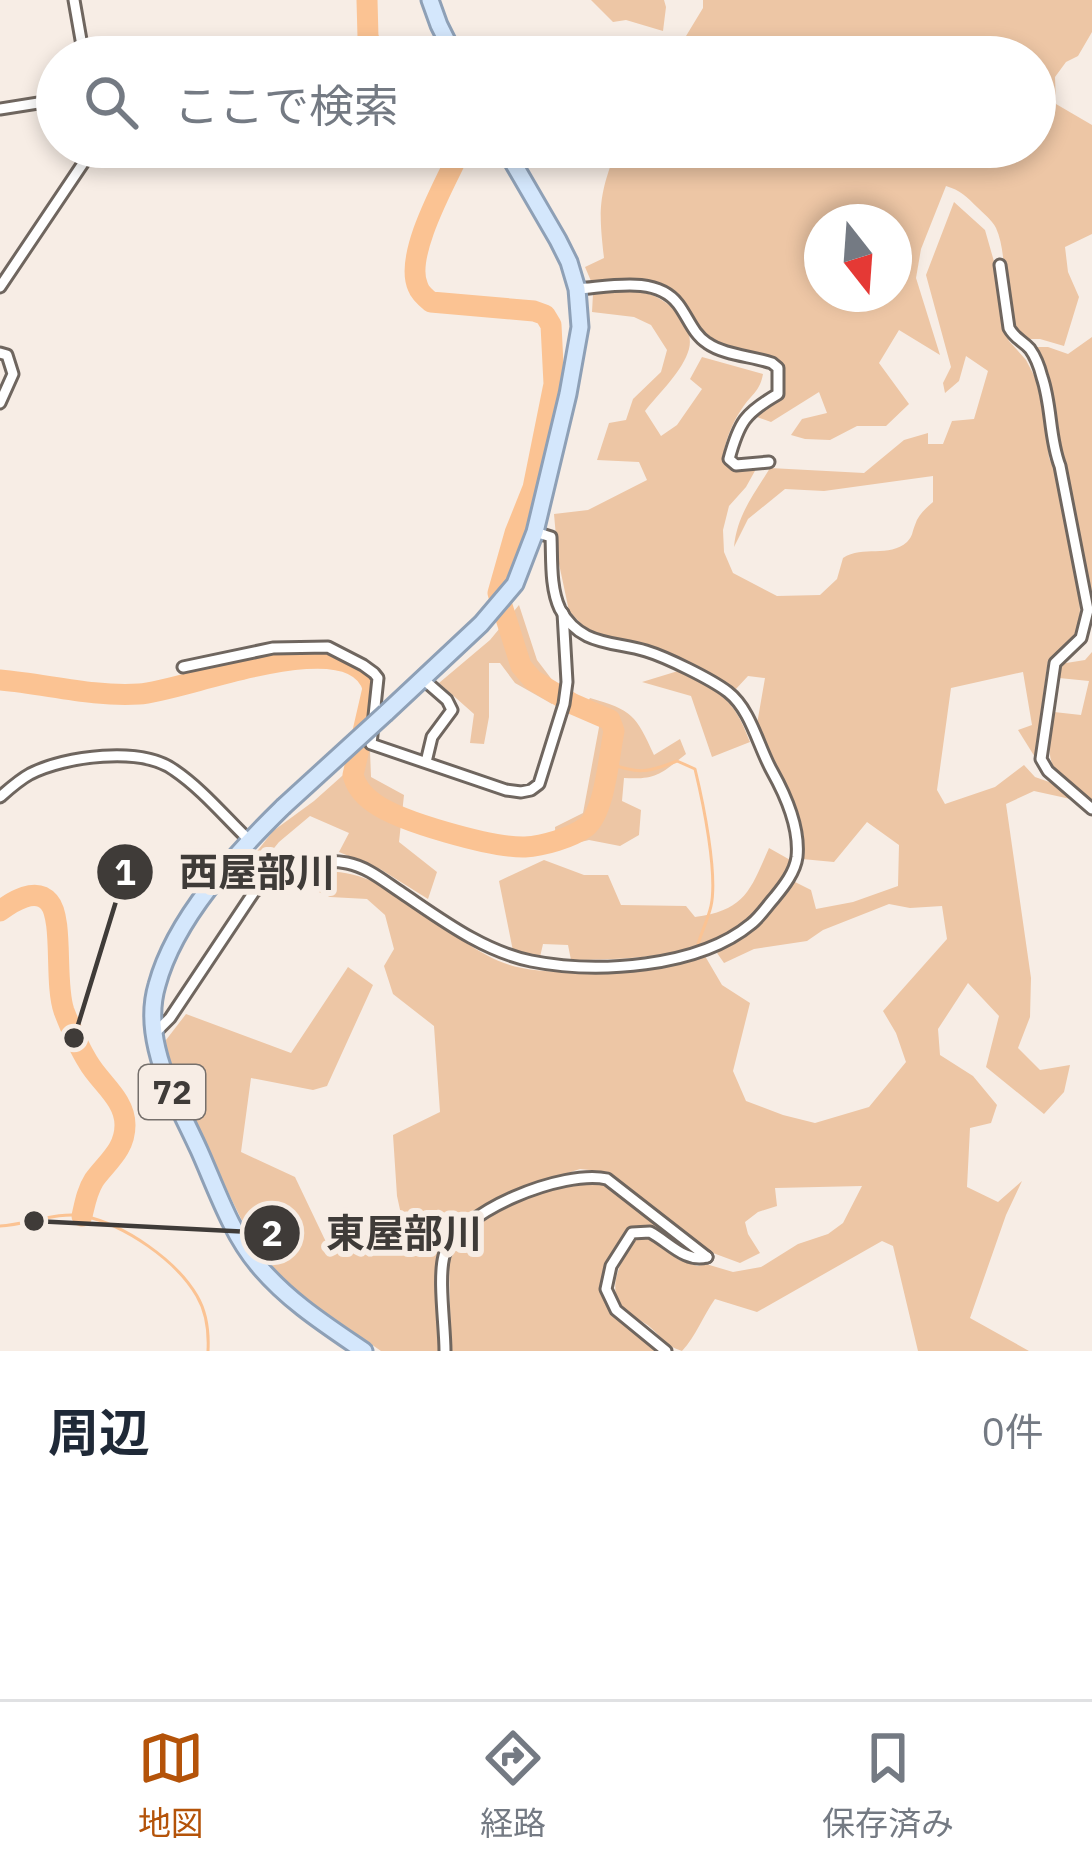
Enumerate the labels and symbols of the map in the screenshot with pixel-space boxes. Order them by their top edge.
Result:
north arrow [804,204,912,312]
callout: 西屋部川 [95,834,359,909]
text: 西屋部川 [179,846,335,897]
text: 1 [114,848,136,895]
road number: 72 [139,1065,205,1119]
callout: 東屋部川 [242,1196,506,1271]
text: 東屋部川 [326,1207,482,1258]
text: 2 [261,1209,283,1256]

